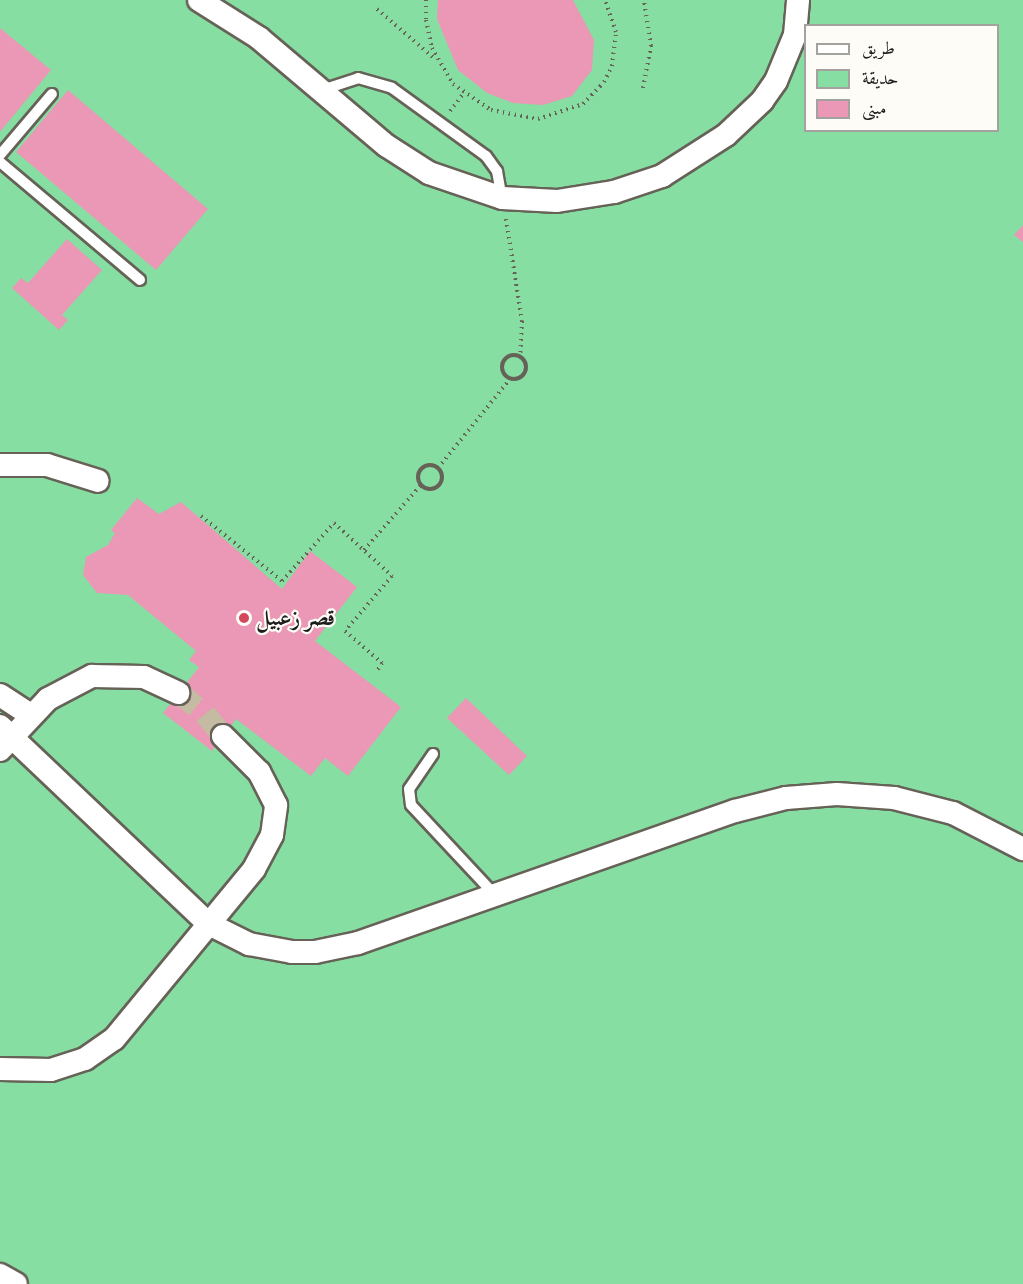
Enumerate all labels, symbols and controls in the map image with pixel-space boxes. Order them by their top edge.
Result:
legend [804,24,999,132]
text: طريق [862,34,895,61]
text: حديقة [862,64,898,91]
text: مبنى [862,94,887,121]
place label: قصر زعبيل [256,605,335,631]
marker: قصر زعبيل [237,611,251,625]

